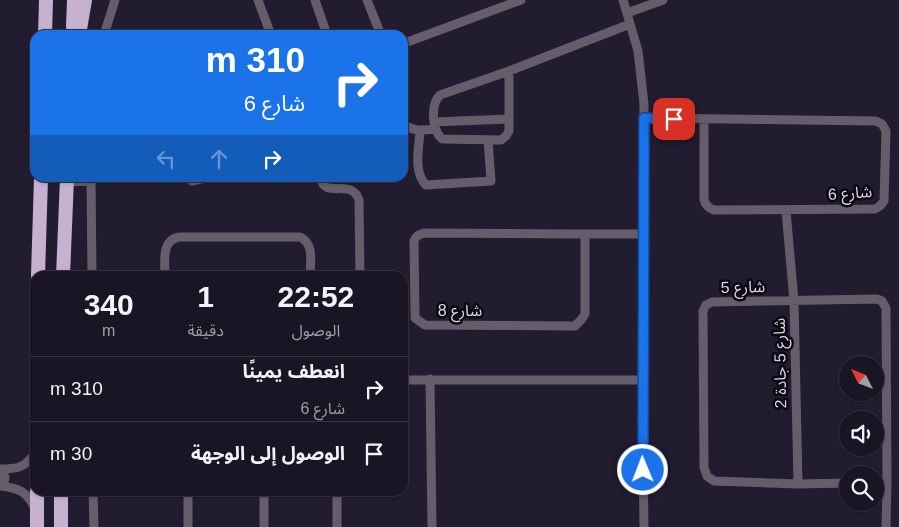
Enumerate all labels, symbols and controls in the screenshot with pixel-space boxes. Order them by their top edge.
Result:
text: 310 m [206,40,305,79]
icon: right [323,50,388,115]
text: شارع 6 [244,91,305,116]
pin [653,98,695,140]
icon: arrive [660,105,688,133]
icon: left [152,145,180,173]
icon: ahead [205,145,233,173]
icon: right [258,145,286,173]
street label: شارع 6 [827,183,873,207]
street label: شارع 5 [721,278,765,300]
text: 1 [197,280,214,313]
text: 22:52 [278,280,354,313]
text: 340 [84,288,134,321]
street label: شارع 8 [438,302,482,323]
street label: شارع 5 جادة 2 [771,318,793,408]
text: m [102,322,115,339]
text: دقيقة [187,322,224,339]
text: الوصول [292,322,340,339]
north arrow [839,356,884,401]
map controls [839,356,884,511]
text: انعطف يمينًا [243,361,345,382]
icon: right [360,375,388,403]
text: 310 m [50,378,103,399]
text: شارع 6 [300,400,345,417]
button: sound [839,411,884,456]
icon: arrive [360,440,388,468]
text: 30 m [50,443,92,464]
text: الوصول إلى الوجهة [191,443,345,464]
position arrow [616,443,668,495]
button: search [839,466,884,511]

